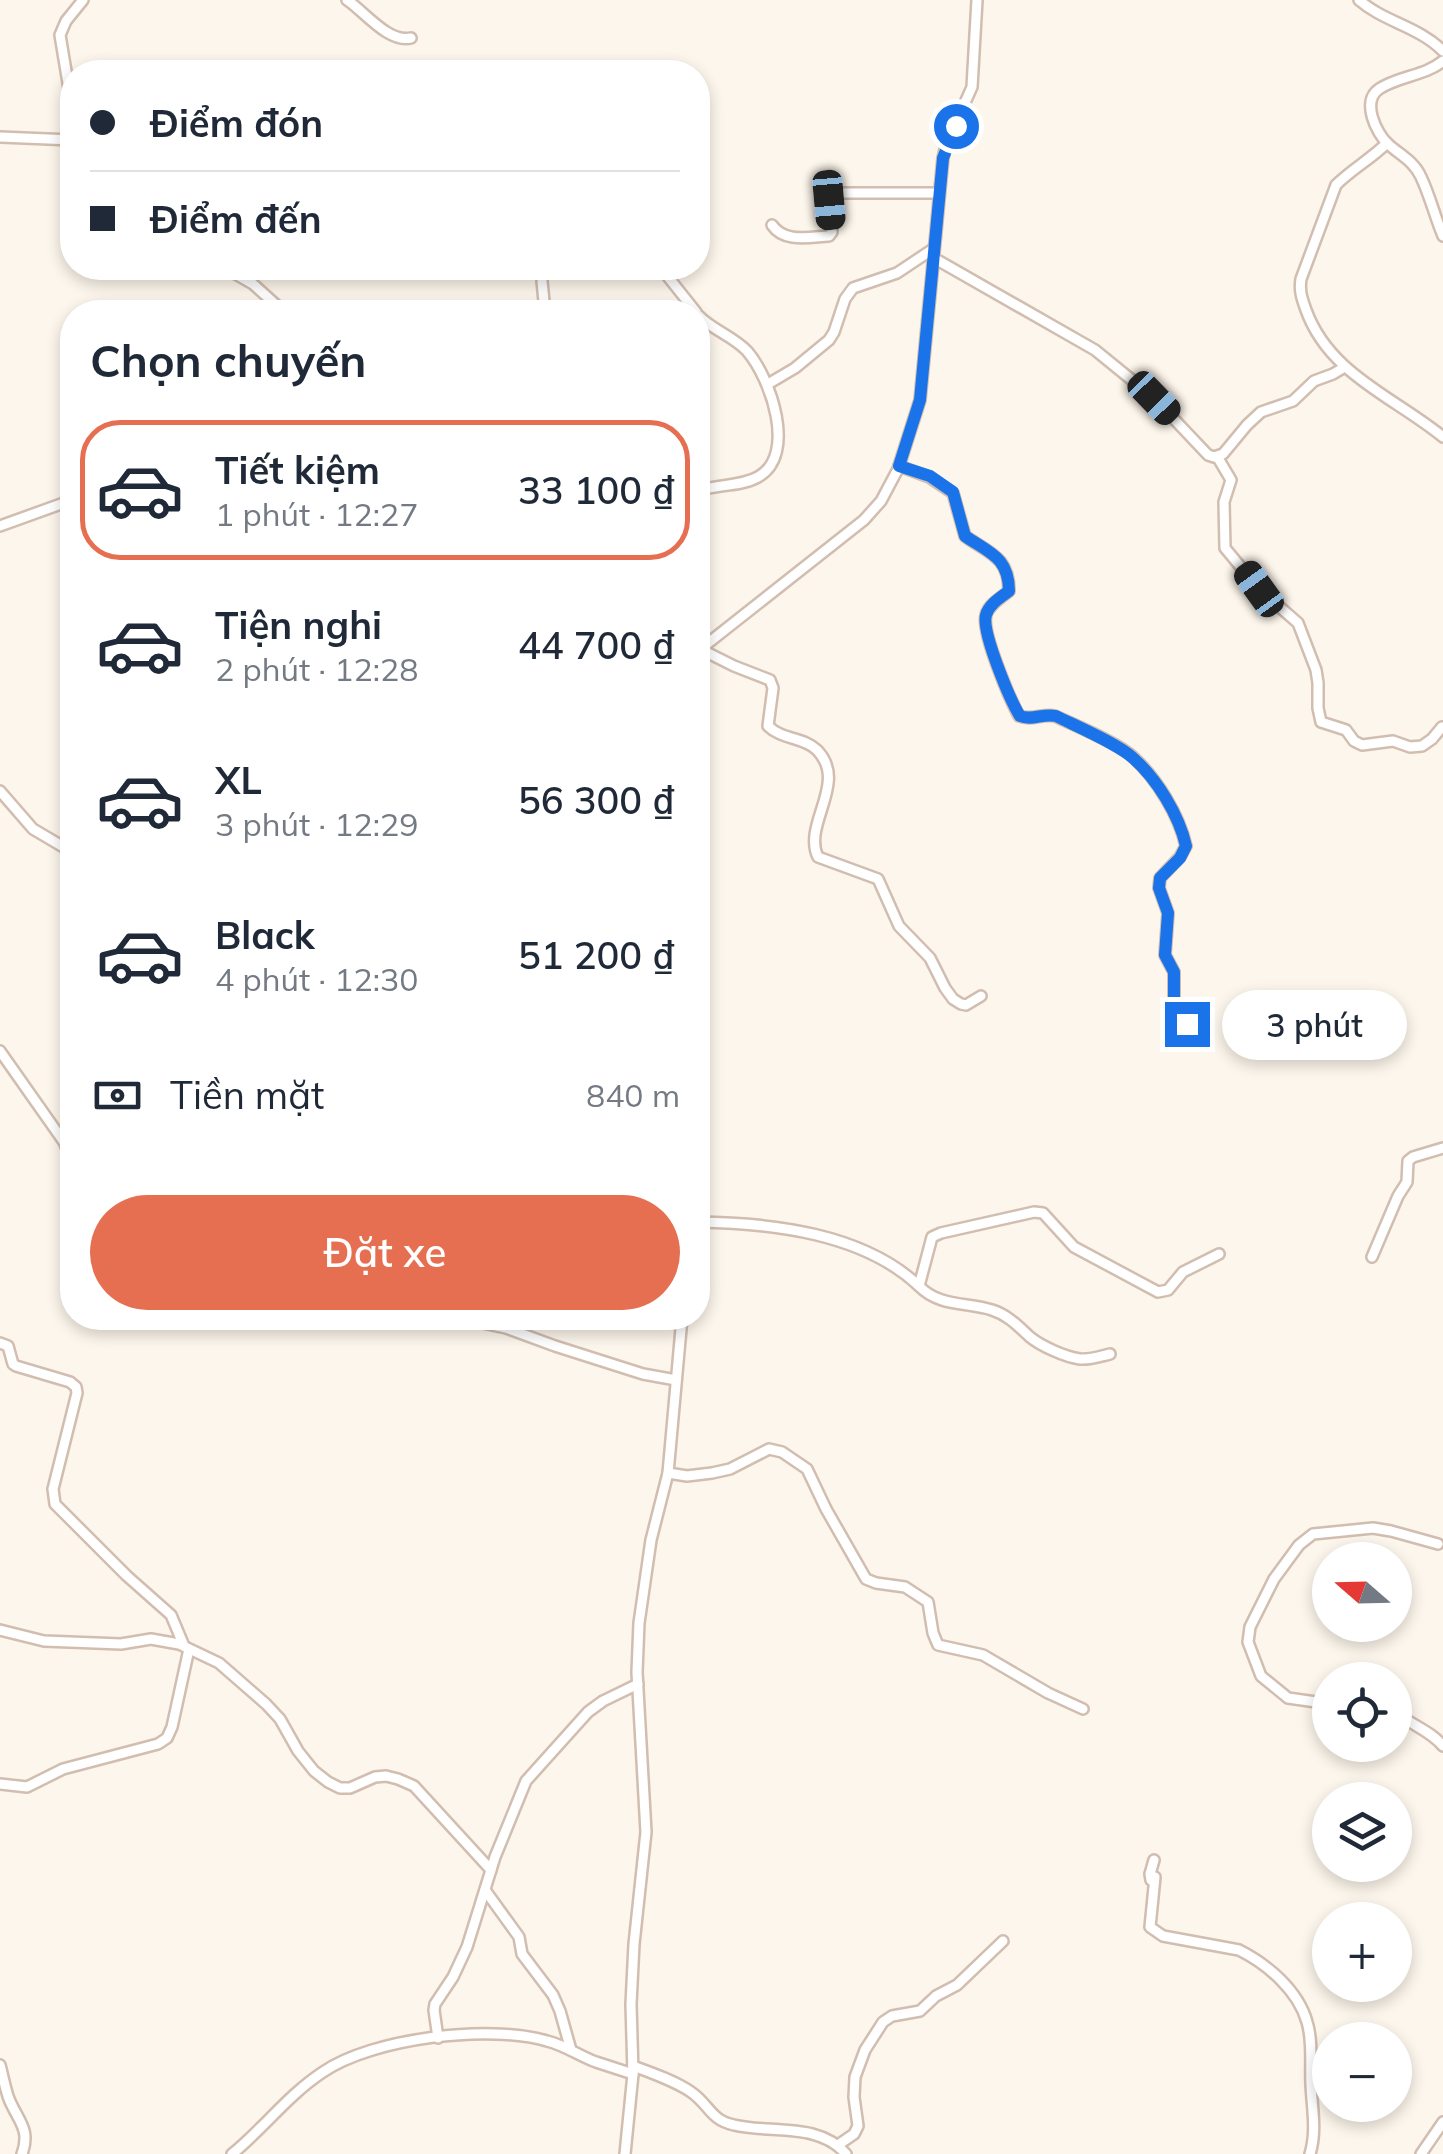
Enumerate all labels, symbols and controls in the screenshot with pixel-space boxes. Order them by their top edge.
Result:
text: Điểm đón [150,99,323,147]
route start [934,104,979,149]
car [811,169,847,231]
text: Điểm đến [150,195,322,243]
text: Chọn chuyến [90,332,366,388]
car [1122,366,1186,430]
icon: car [95,445,185,535]
text: Tiết kiệm [215,446,380,494]
text: 33 100 ₫ [518,466,675,514]
text: 1 phút · 12:27 [215,494,418,534]
car [1229,556,1289,622]
icon: car [95,600,185,690]
text: Tiện nghi [215,601,382,649]
text: 44 700 ₫ [518,621,675,669]
text: 2 phút · 12:28 [215,649,418,689]
icon: car [95,755,185,845]
text: XL [215,756,262,804]
text: 56 300 ₫ [518,776,675,824]
text: 3 phút · 12:29 [215,804,418,844]
icon: car [95,910,185,1000]
text: Black [215,911,315,959]
text: 51 200 ₫ [518,931,675,979]
text: 4 phút · 12:30 [215,959,418,999]
callout: 3 phút [1222,989,1407,1059]
route end [1165,1002,1210,1047]
text: 3 phút [1266,1005,1363,1045]
icon: cash [90,1068,145,1123]
text: Tiền mặt [170,1071,324,1119]
text: 840 m [586,1075,680,1115]
button: Đặt xe [90,1195,680,1310]
north arrow [1312,1542,1412,1642]
map controls [1312,1542,1412,2122]
button: locate [1312,1662,1412,1762]
button: layers [1312,1782,1412,1882]
button: + [1312,1902,1412,2002]
button: − [1312,2022,1412,2122]

